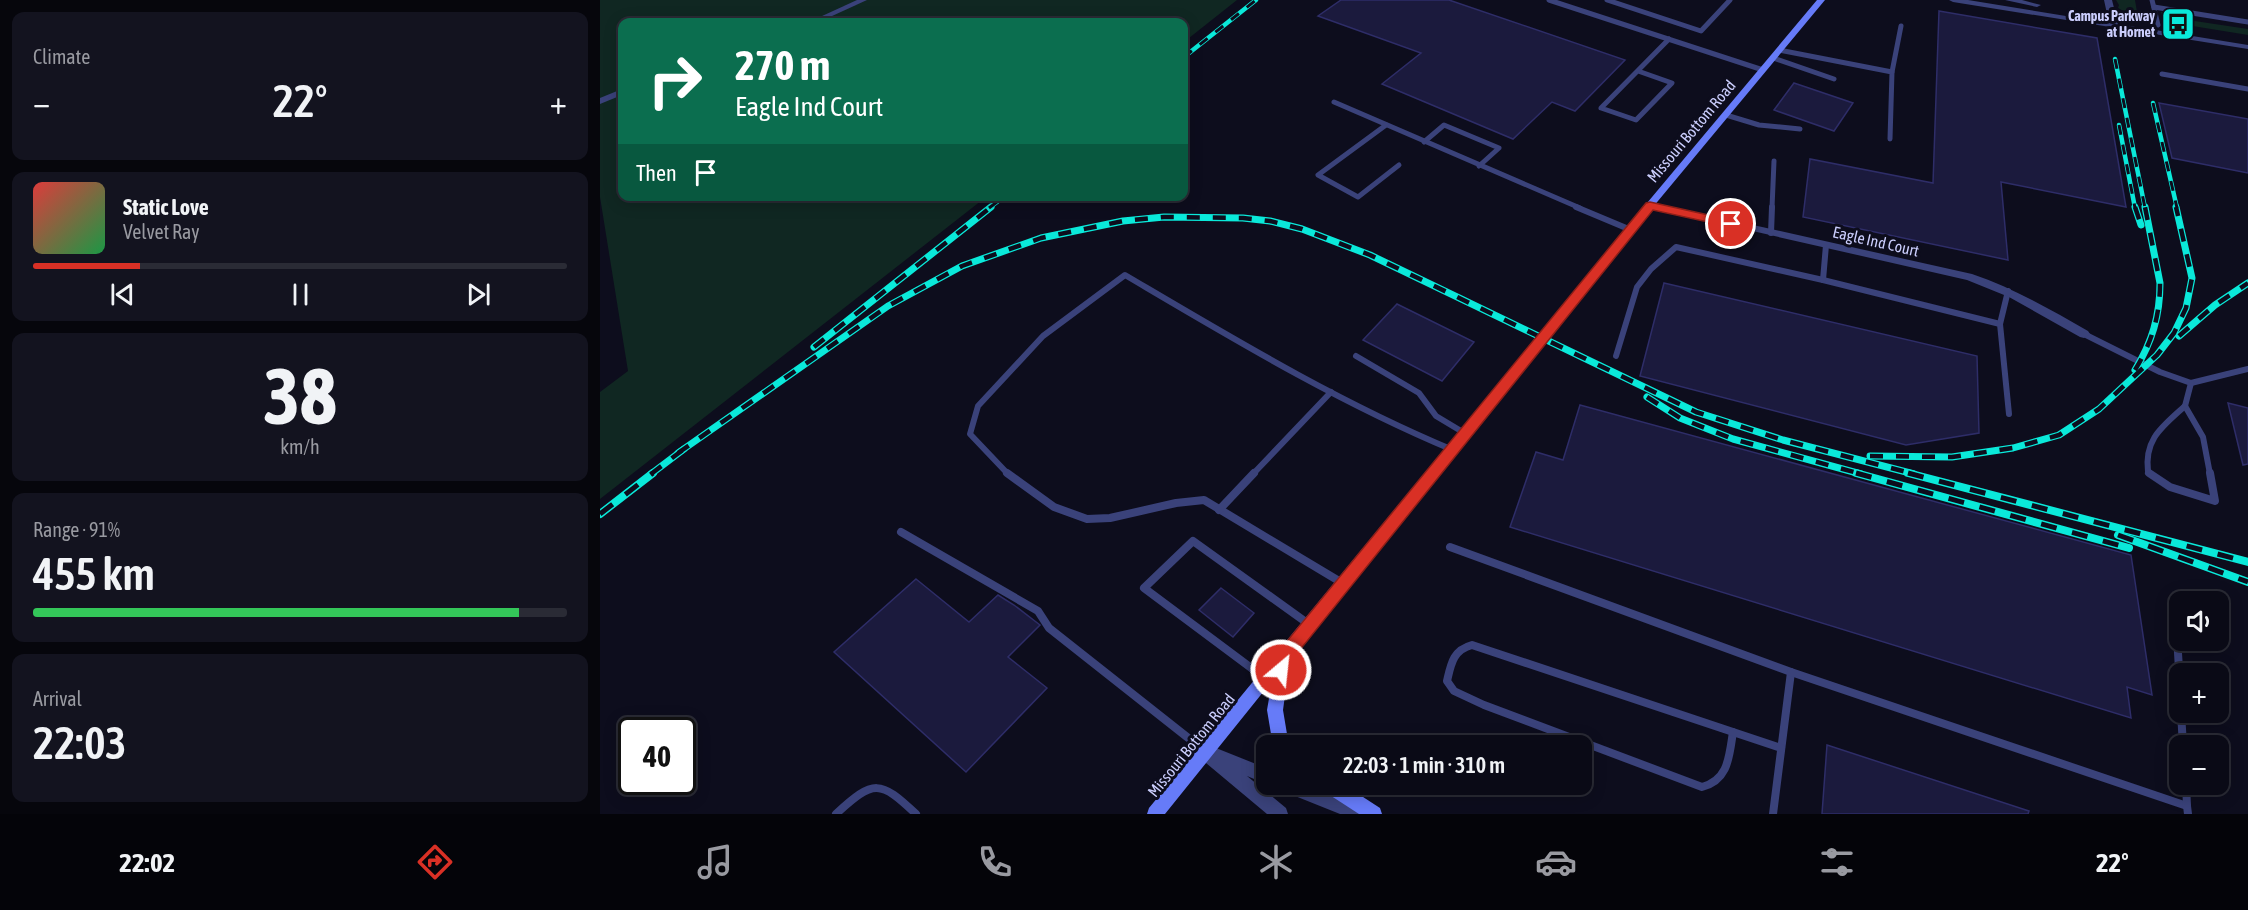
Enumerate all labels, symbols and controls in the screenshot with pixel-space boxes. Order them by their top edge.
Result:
bus stop icon: Campus Parkway at Hornet [2160,6,2196,42]
place label: Campus Parkway at Hornet [2068,8,2155,40]
text: 270 m [735,41,830,89]
icon: right [636,42,714,120]
text: Climate [33,45,90,68]
text: 22° [273,75,327,127]
street label: Missouri Bottom Road [1643,76,1739,186]
text: − [33,83,50,121]
text: + [550,83,567,121]
text: Eagle Ind Court [735,91,883,122]
icon: arrive [689,156,722,189]
text: Then [636,160,677,186]
text: Static Love [123,194,209,220]
pin [1705,198,1756,249]
icon: arrive [1714,207,1747,240]
text: Velvet Ray [123,220,200,243]
street label: Eagle Ind Court [1831,222,1921,261]
icon: previous [106,278,139,311]
icon: pause [284,278,317,311]
icon: next [462,278,495,311]
text: 38 [263,351,337,441]
text: km/h [280,435,320,458]
text: Range · 91% [33,518,120,541]
text: 455 km [33,548,155,600]
map controls [2169,591,2229,795]
button: sound [2169,591,2229,651]
position arrow [1249,638,1313,702]
button: + [2169,663,2229,723]
text: Arrival [33,687,82,710]
street label: Missouri Bottom Road [1144,690,1238,800]
text: 22:03 [33,717,127,769]
speed limit sign: 40 [618,717,696,795]
button: − [2169,735,2229,795]
text: 22:03 · 1 min · 310 m [1343,752,1505,778]
icon: directions [414,841,456,883]
icon: music [694,841,736,883]
icon: phone [974,841,1016,883]
icon: climate [1255,841,1297,883]
icon: car [1535,841,1577,883]
icon: filters [1816,841,1858,883]
text: 22:02 [119,847,175,878]
text: 22° [2096,847,2129,878]

